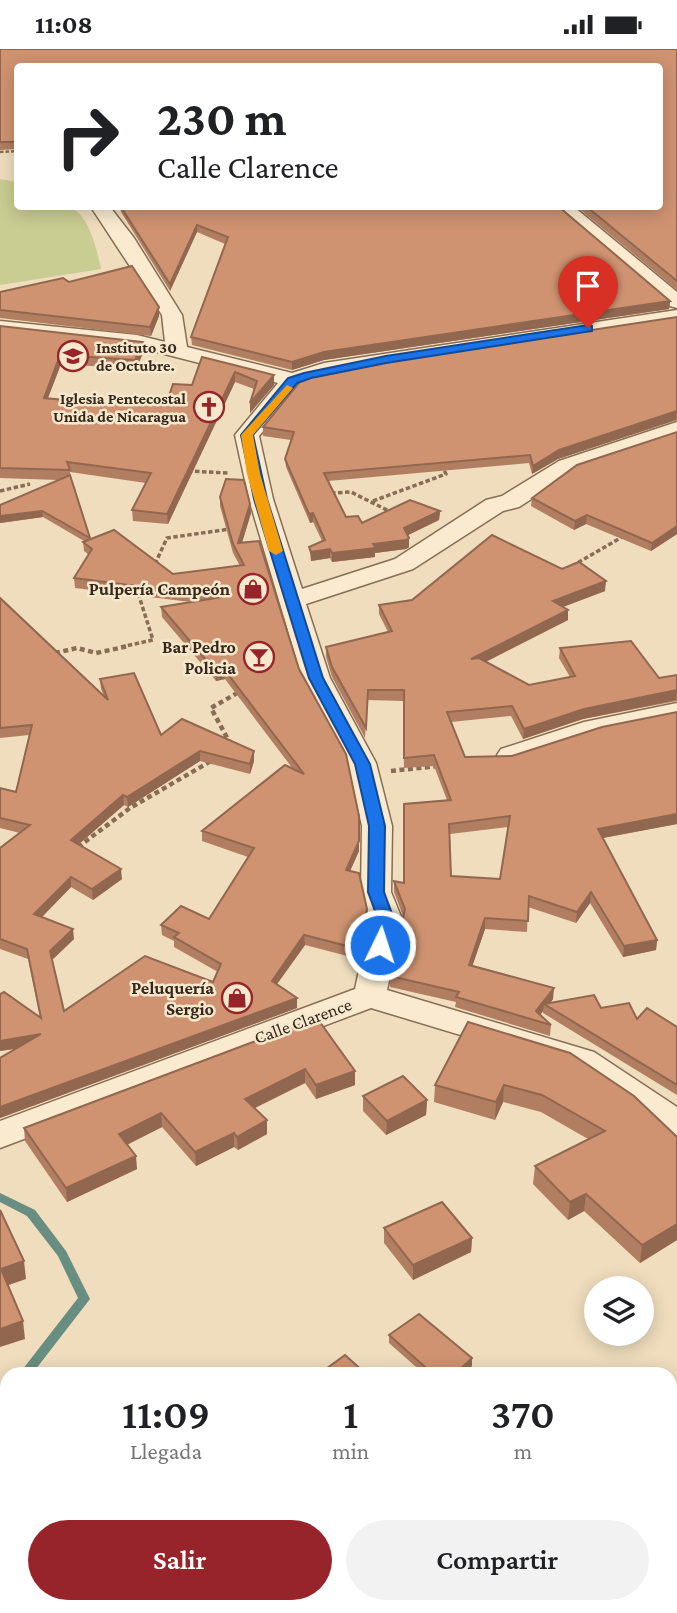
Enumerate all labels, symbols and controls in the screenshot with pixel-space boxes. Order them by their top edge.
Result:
text: 11:08 [35,10,93,39]
icon: right [42,91,133,182]
text: 230 m [157,91,287,146]
text: Calle Clarence [157,149,339,185]
pin [558,256,618,328]
icon: arrive [569,267,607,305]
school or university icon: Instituto 30 de Octubre. [56,339,90,373]
place label: Instituto 30 de Octubre. [96,339,177,374]
place label: Iglesia Pentecostal Unida de Nicaragua [53,390,186,425]
church icon: Iglesia Pentecostal Unida de Nicaragua [192,390,226,424]
shop icon: Pulpería Campeón [236,572,270,606]
place label: Pulpería Campeón [89,579,231,599]
place label: Bar Pedro Policia [162,637,236,678]
bar icon: Bar Pedro Policia [242,640,276,674]
position arrow [343,908,417,982]
place label: Peluquería Sergio [131,978,214,1019]
shop icon: Peluquería Sergio [220,981,254,1015]
street label: Calle Clarence [252,994,355,1048]
map controls [584,1276,654,1346]
button: layers [584,1276,654,1346]
text: 11:09 [122,1390,210,1437]
text: 1 [343,1390,358,1437]
text: 370 [491,1390,555,1437]
text: Llegada [130,1438,202,1464]
text: min [332,1438,369,1464]
text: m [514,1438,532,1464]
button: Salir [28,1520,332,1600]
button: Compartir [346,1520,649,1600]

